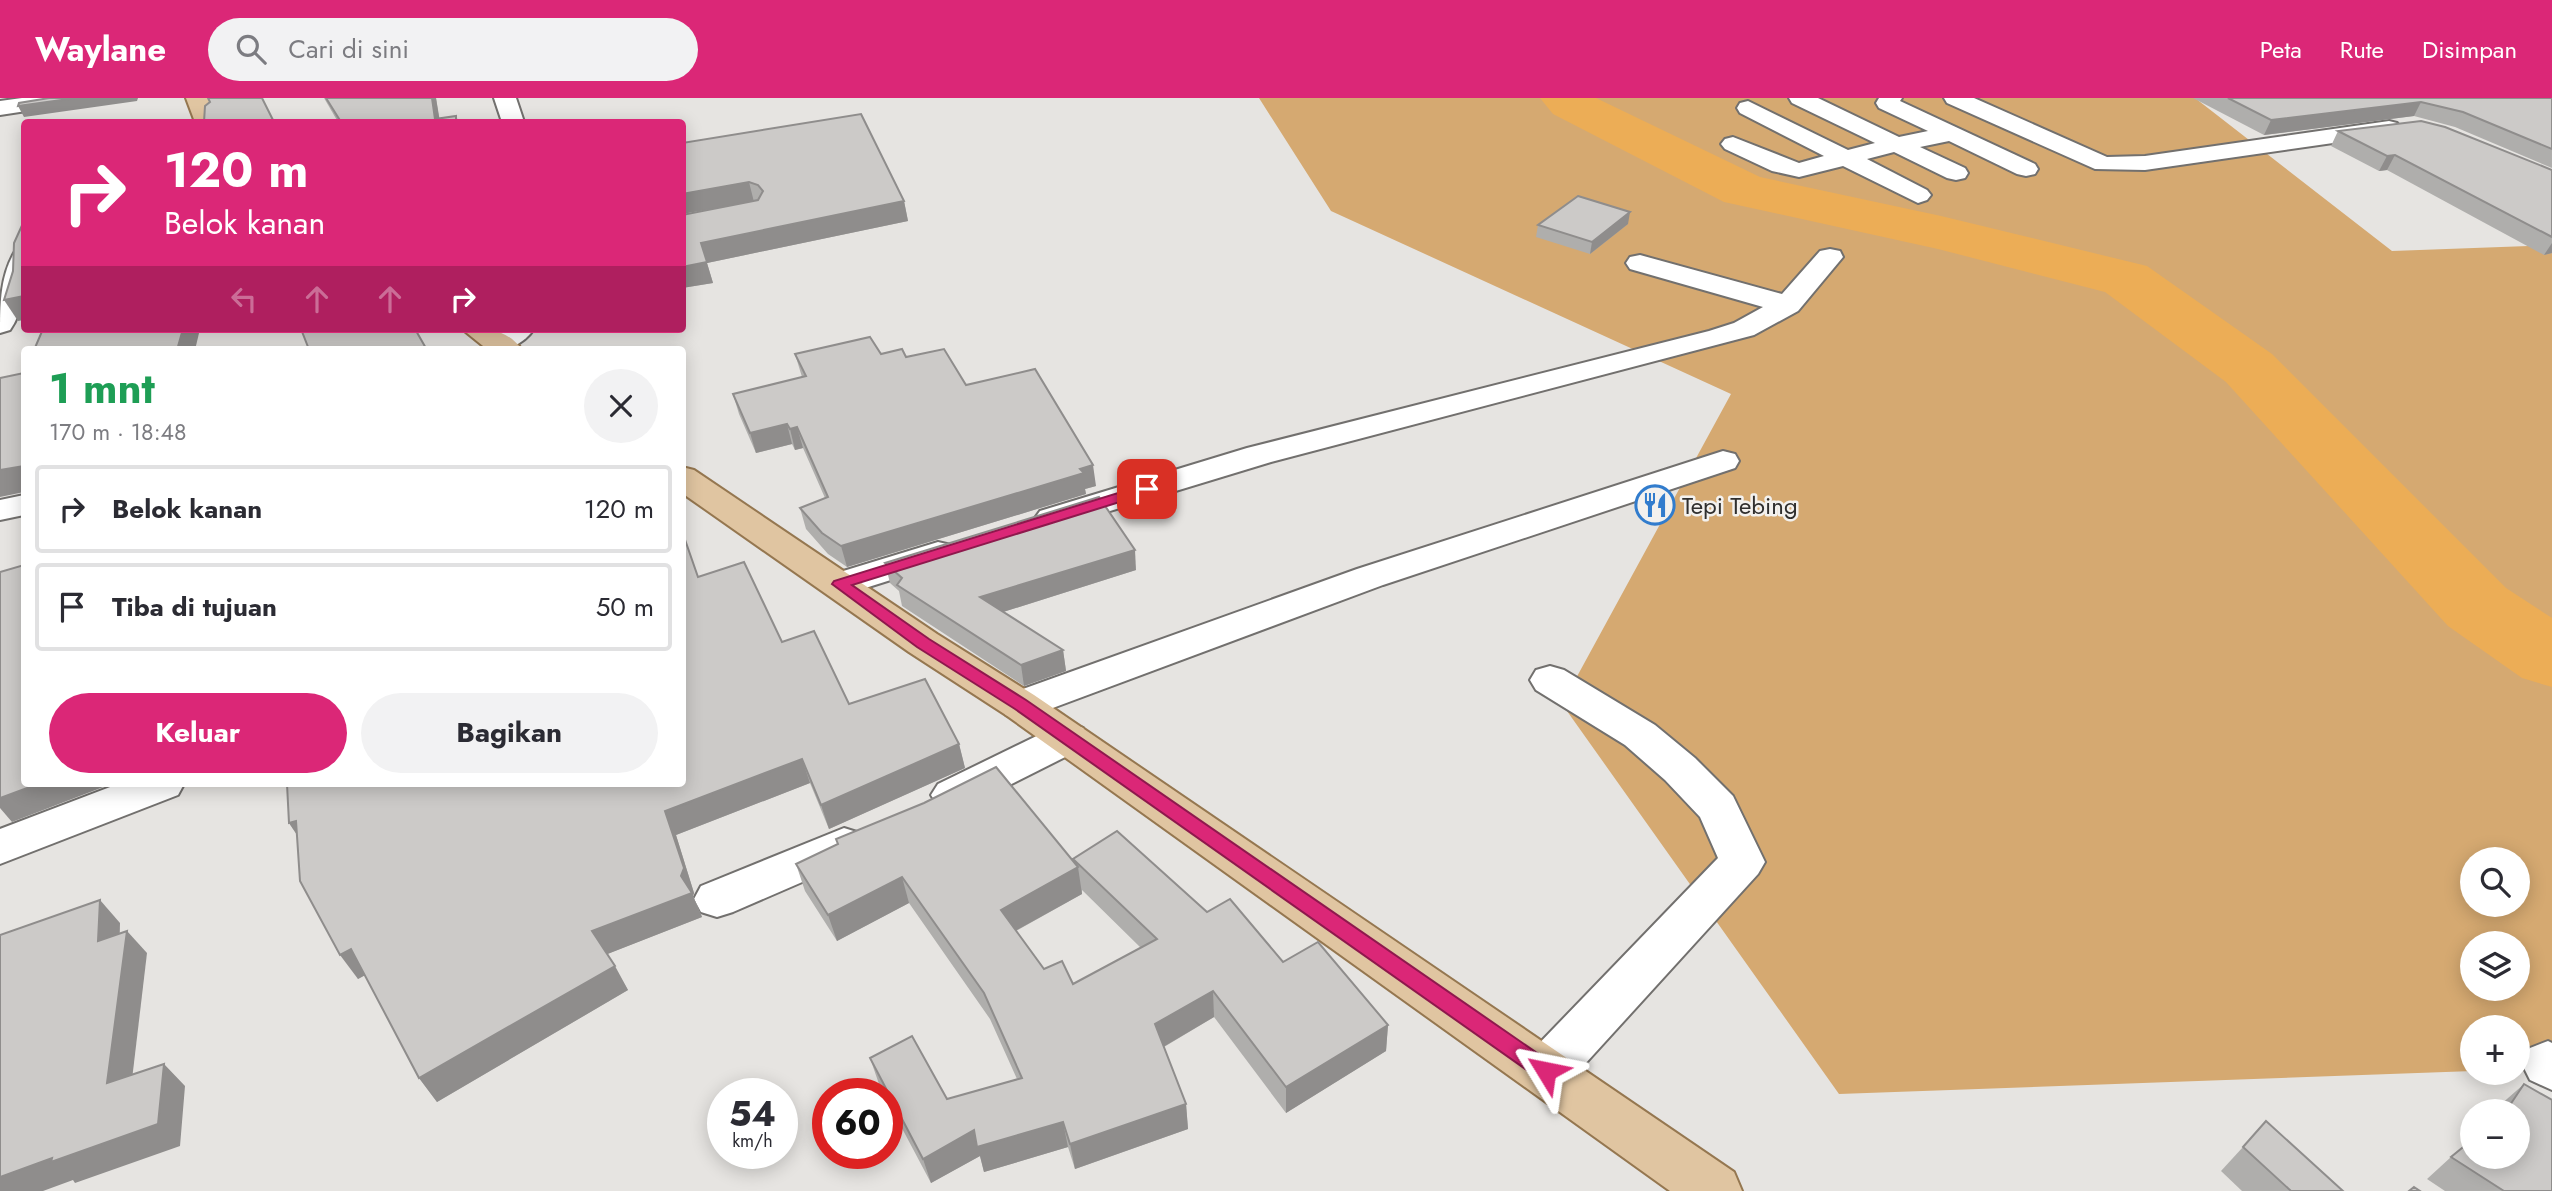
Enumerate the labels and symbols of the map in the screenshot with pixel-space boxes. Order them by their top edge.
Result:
pin [1117,459,1177,519]
restaurant icon: Tepi Tebing [1634,484,1676,526]
place label: Tepi Tebing [1682,488,1798,523]
position arrow [1509,1034,1583,1108]
speed limit sign: 60 [812,1078,903,1169]

